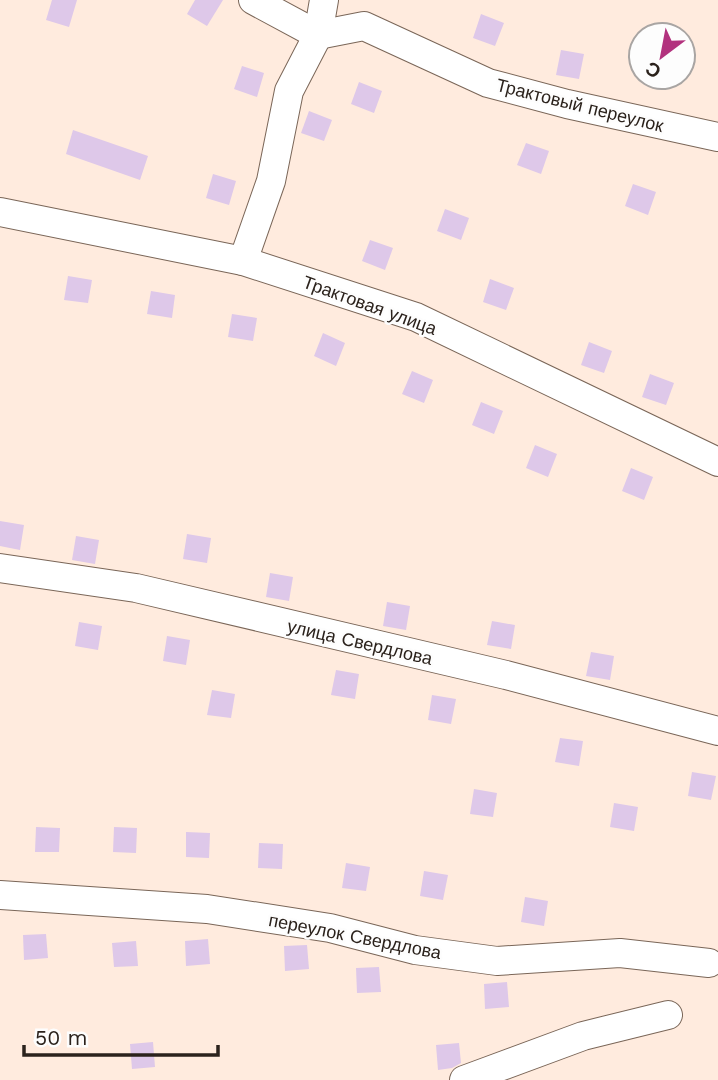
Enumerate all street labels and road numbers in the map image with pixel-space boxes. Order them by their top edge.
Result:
street label: Трактовый переулок [494,74,666,136]
street label: Трактовая улица [300,271,441,339]
street label: улица Свердлова [285,615,436,669]
street label: переулок Свердлова [267,909,444,963]

